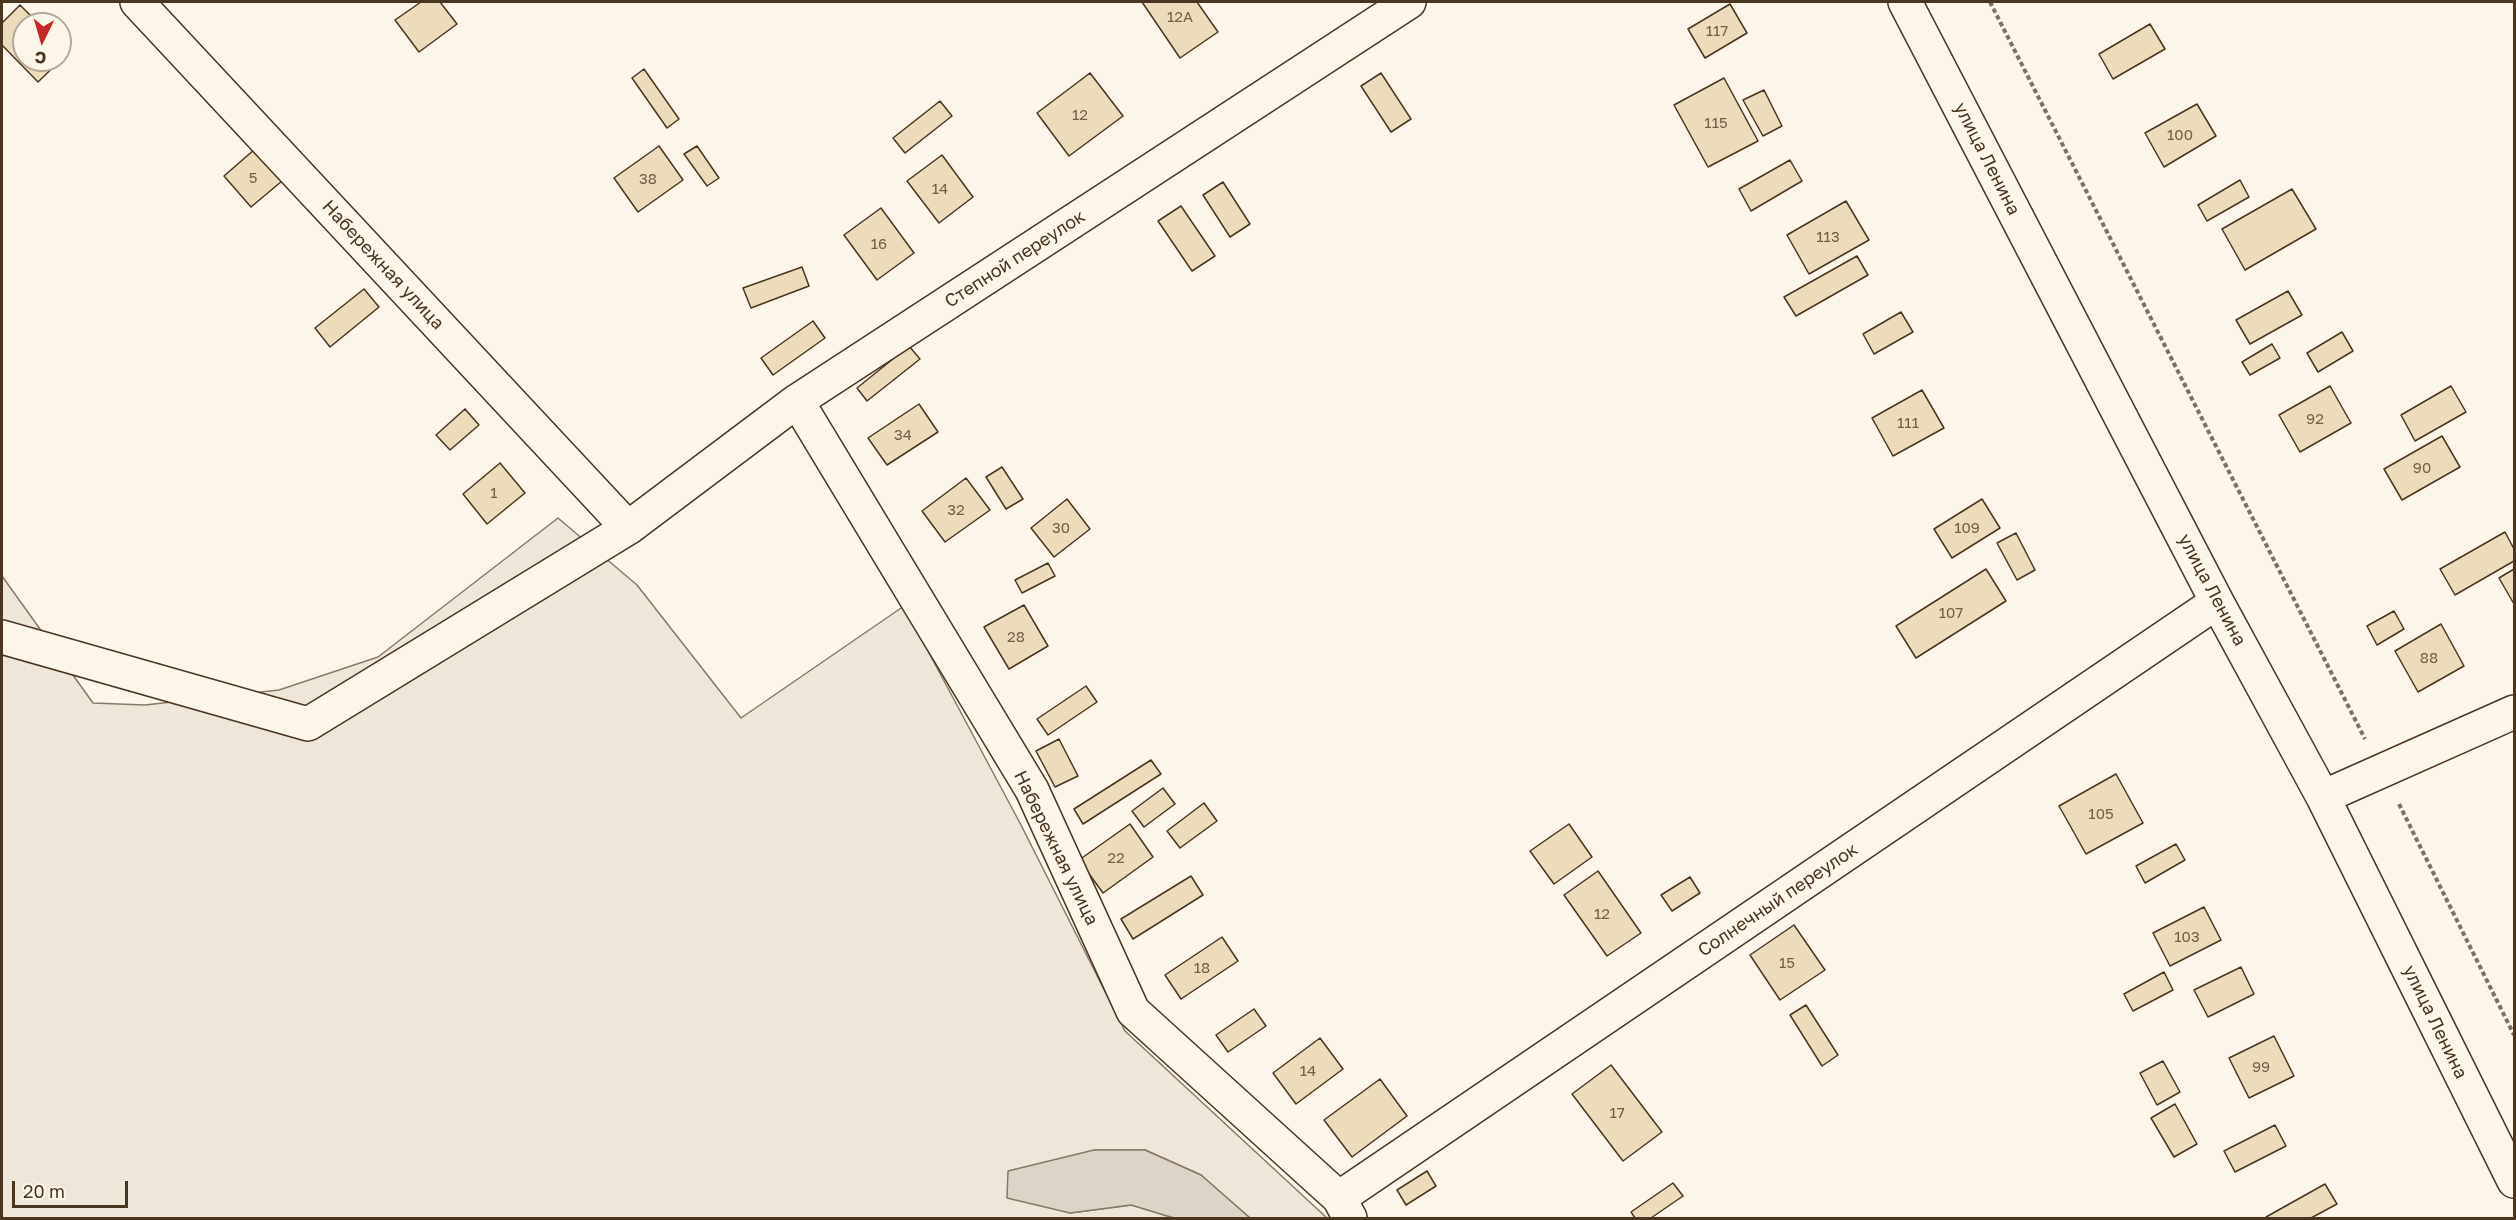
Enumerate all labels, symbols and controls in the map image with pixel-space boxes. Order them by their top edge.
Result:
house number: 12А [1167,8,1193,26]
north arrow [12,12,72,72]
house number: 117 [1706,22,1728,40]
text: С [34,47,47,68]
street label: улица Ленина [1949,99,2025,219]
house number: 12 [1072,106,1088,124]
house number: 115 [1704,114,1728,132]
house number: 100 [2167,126,2193,144]
house number: 5 [249,169,257,187]
house number: 38 [639,170,657,188]
house number: 14 [932,180,948,198]
street label: Набережная улица [317,196,449,334]
street label: Степной переулок [941,206,1089,312]
house number: 113 [1816,228,1840,246]
house number: 16 [871,235,887,253]
house number: 92 [2306,410,2324,428]
house number: 111 [1897,414,1919,432]
house number: 34 [894,426,912,444]
house number: 90 [2413,459,2431,477]
house number: 1 [490,484,498,502]
house number: 32 [947,501,965,519]
house number: 30 [1052,519,1070,537]
house number: 109 [1954,519,1980,537]
street label: улица Ленина [2173,530,2251,650]
house number: 107 [1939,604,1963,622]
house number: 28 [1007,628,1025,646]
house number: 88 [2420,649,2438,667]
street label: Набережная улица [1009,767,1103,929]
house number: 105 [2088,805,2114,823]
street label: Солнечный переулок [1694,838,1862,962]
house number: 22 [1107,849,1125,867]
house number: 12 [1594,905,1610,923]
house number: 103 [2174,928,2200,946]
house number: 15 [1779,954,1795,972]
house number: 18 [1194,959,1210,977]
street label: улица Ленина [2398,962,2472,1082]
house number: 99 [2252,1058,2270,1076]
house number: 14 [1300,1062,1316,1080]
house number: 17 [1609,1104,1625,1122]
scale bar [15,1169,130,1207]
text: 20 m [23,1180,65,1202]

